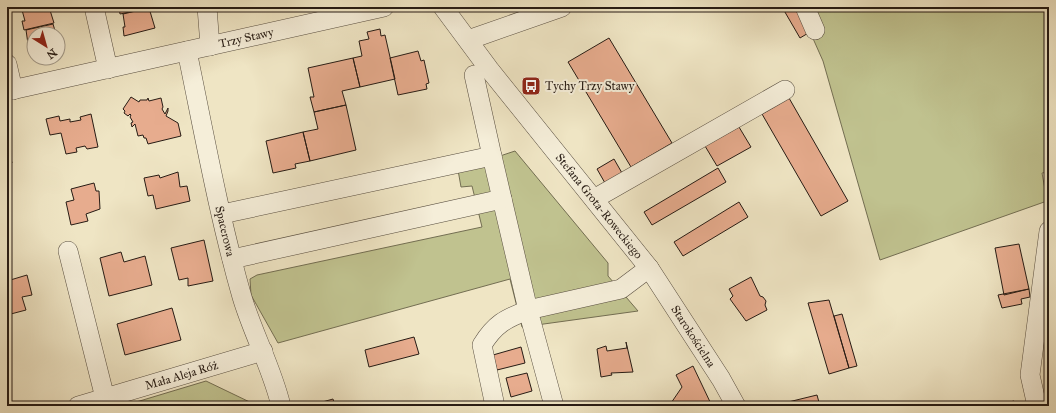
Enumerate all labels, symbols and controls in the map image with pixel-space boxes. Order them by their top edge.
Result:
street label: Trzy Stawy [217,25,275,51]
north arrow [26,26,66,66]
text: N [44,46,59,62]
bus stop icon: Tychy Trzy Stawy [520,75,542,97]
place label: Tychy Trzy Stawy [545,79,635,93]
street label: Stefana Grota-Roweckiego [553,151,646,261]
street label: Spacerowa [212,204,238,259]
street label: Starokościelna [668,303,719,371]
street label: Mała Aleja Róż [143,358,220,393]

